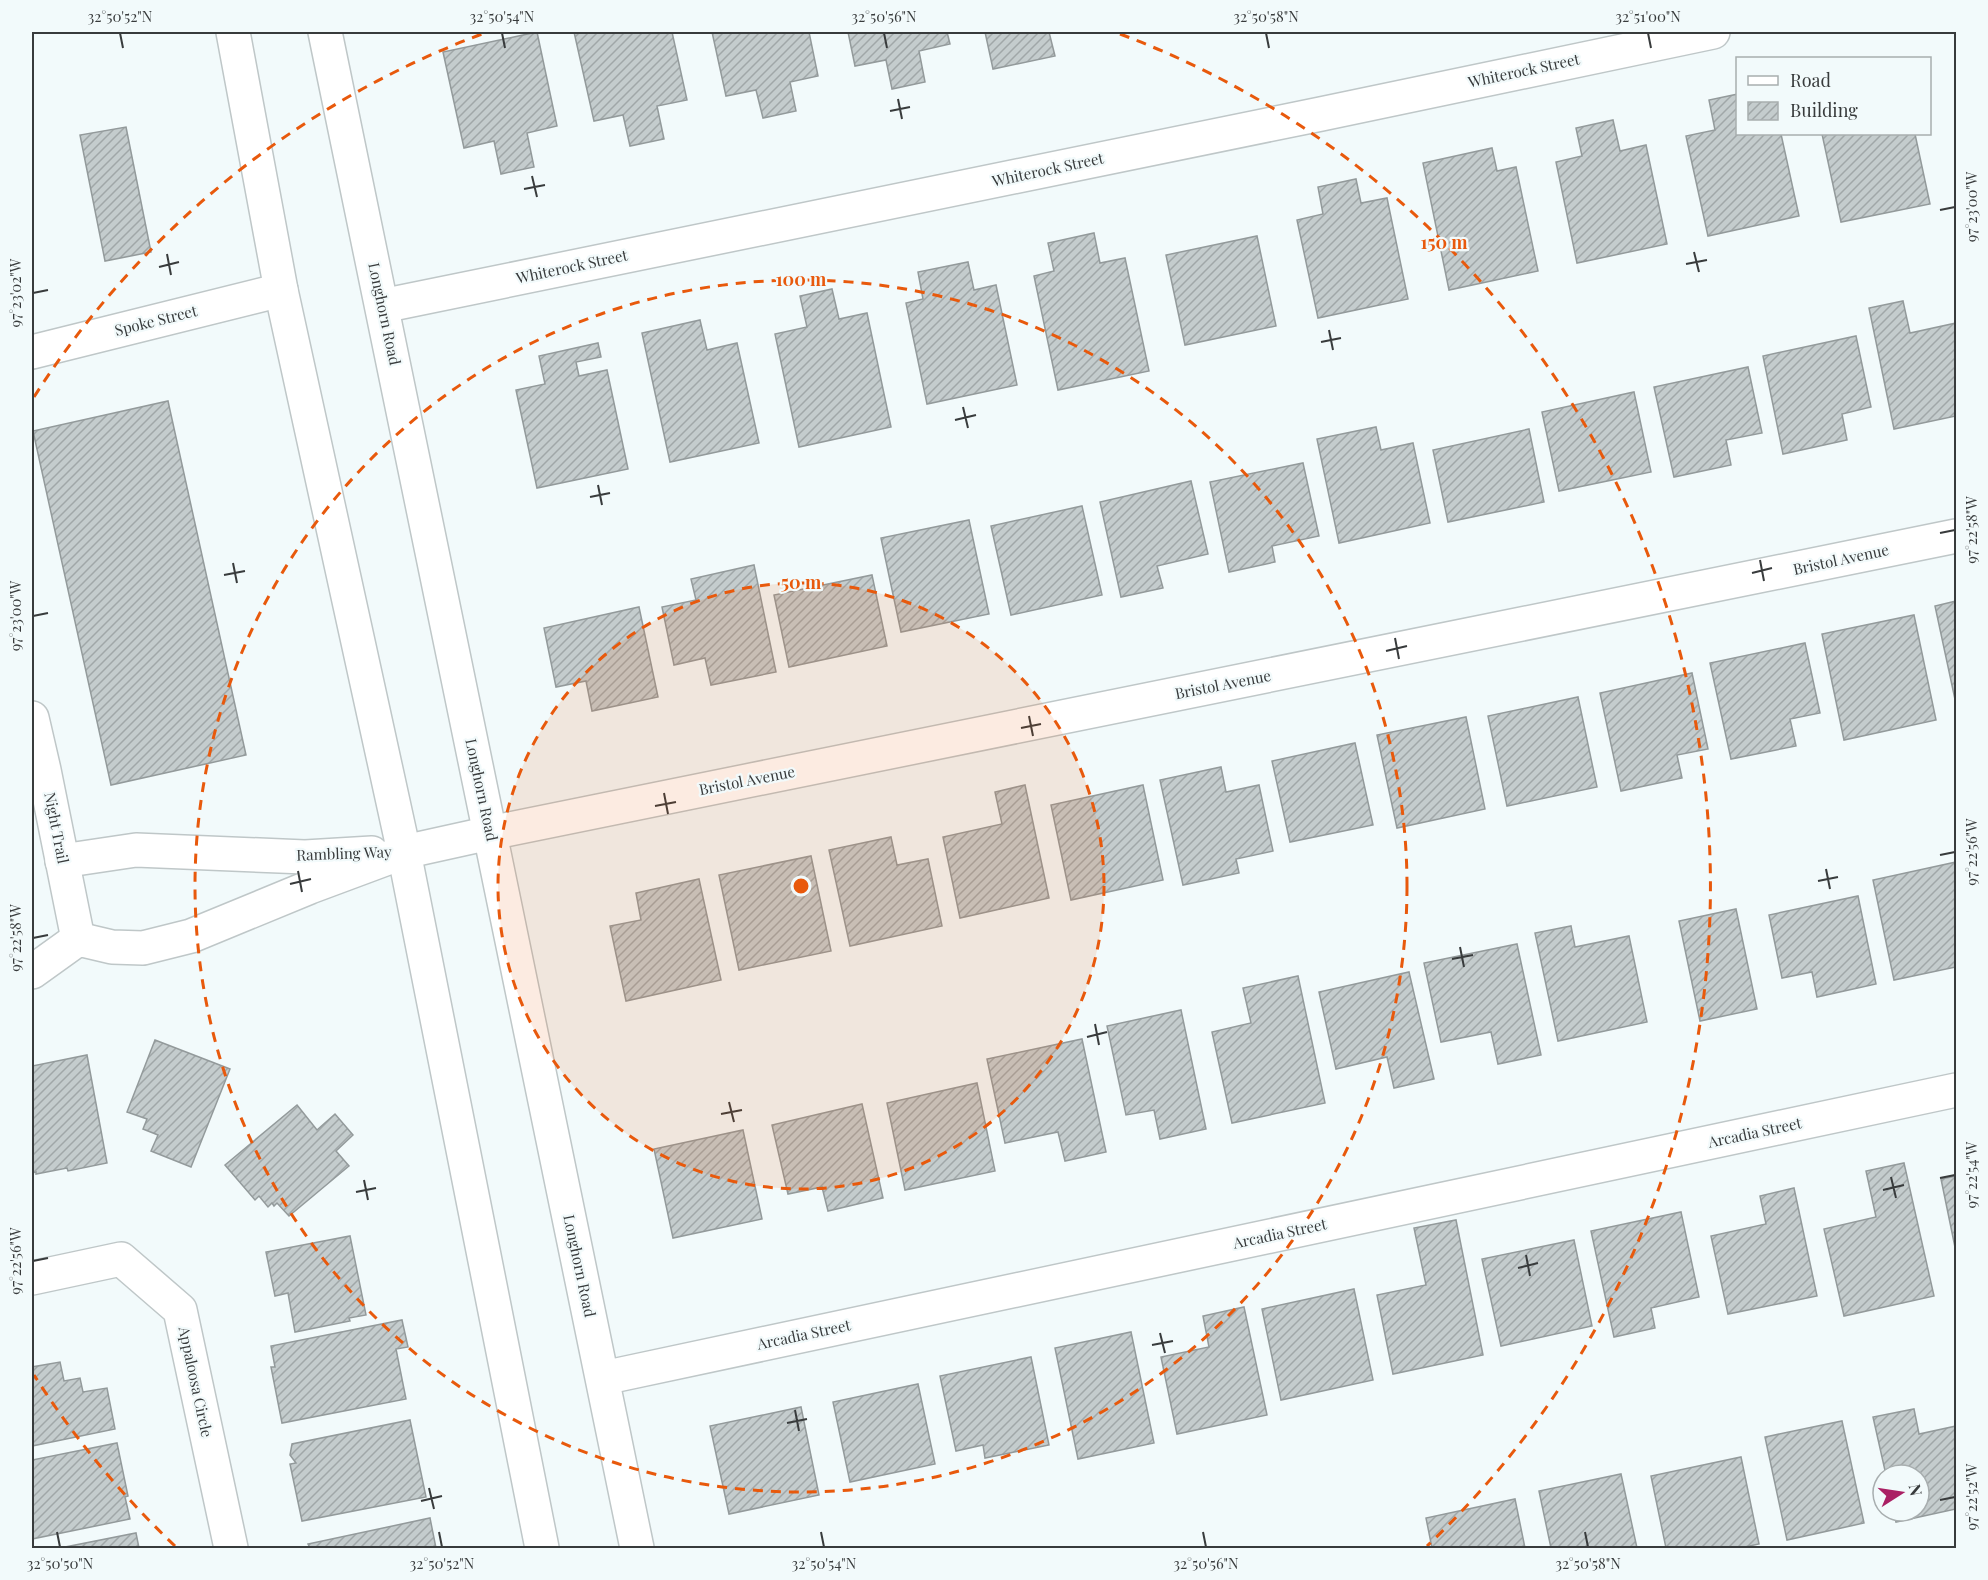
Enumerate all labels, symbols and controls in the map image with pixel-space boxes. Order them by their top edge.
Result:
text: 32°50'52"N [88,6,153,26]
text: 32°50'54"N [470,6,535,26]
text: 32°50'56"N [851,6,917,26]
text: 32°50'58"N [1233,6,1299,26]
text: 32°51'00"N [1615,6,1681,26]
street label: Whiterock Street [1465,48,1582,92]
legend [1736,57,1931,135]
text: Road [1790,68,1831,92]
text: Building [1790,98,1858,122]
street label: Whiterock Street [989,147,1106,191]
text: 97°23'00"W [1961,171,1981,242]
text: 150 m [1420,230,1468,254]
street label: Whiterock Street [513,244,630,288]
text: 97°23'02"W [5,258,25,327]
street label: Longhorn Road [364,261,406,367]
text: 100 m [776,267,827,291]
street label: Spoke Street [112,300,200,340]
text: 97°22'58"W [1961,496,1981,564]
street label: Bristol Avenue [1791,539,1891,579]
text: 50 m [781,570,822,594]
text: 97°23'00"W [5,580,25,651]
street label: Bristol Avenue [1173,665,1273,703]
street label: Longhorn Road [461,737,503,843]
street label: Bristol Avenue [697,761,797,799]
street label: Night Trail [40,791,74,865]
text: 97°22'56"W [1961,818,1981,886]
street label: Rambling Way [296,841,392,865]
centre of rings [791,876,811,896]
text: 97°22'58"W [5,904,25,972]
street label: Arcadia Street [1705,1112,1804,1152]
text: 97°22'54"W [1961,1141,1981,1208]
street label: Longhorn Road [559,1213,601,1319]
street label: Arcadia Street [1230,1213,1329,1253]
text: 97°22'56"W [5,1227,25,1295]
street label: Arcadia Street [754,1314,853,1354]
street label: Appaloosa Circle [174,1324,217,1439]
north arrow [1871,1463,1931,1523]
text: 97°22'52"W [1961,1463,1981,1530]
text: N [1905,1482,1928,1498]
text: 32°50'50"N [27,1553,94,1573]
text: 32°50'52"N [410,1553,475,1573]
text: 32°50'54"N [792,1553,857,1573]
text: 32°50'56"N [1173,1553,1239,1573]
text: 32°50'58"N [1555,1553,1621,1573]

